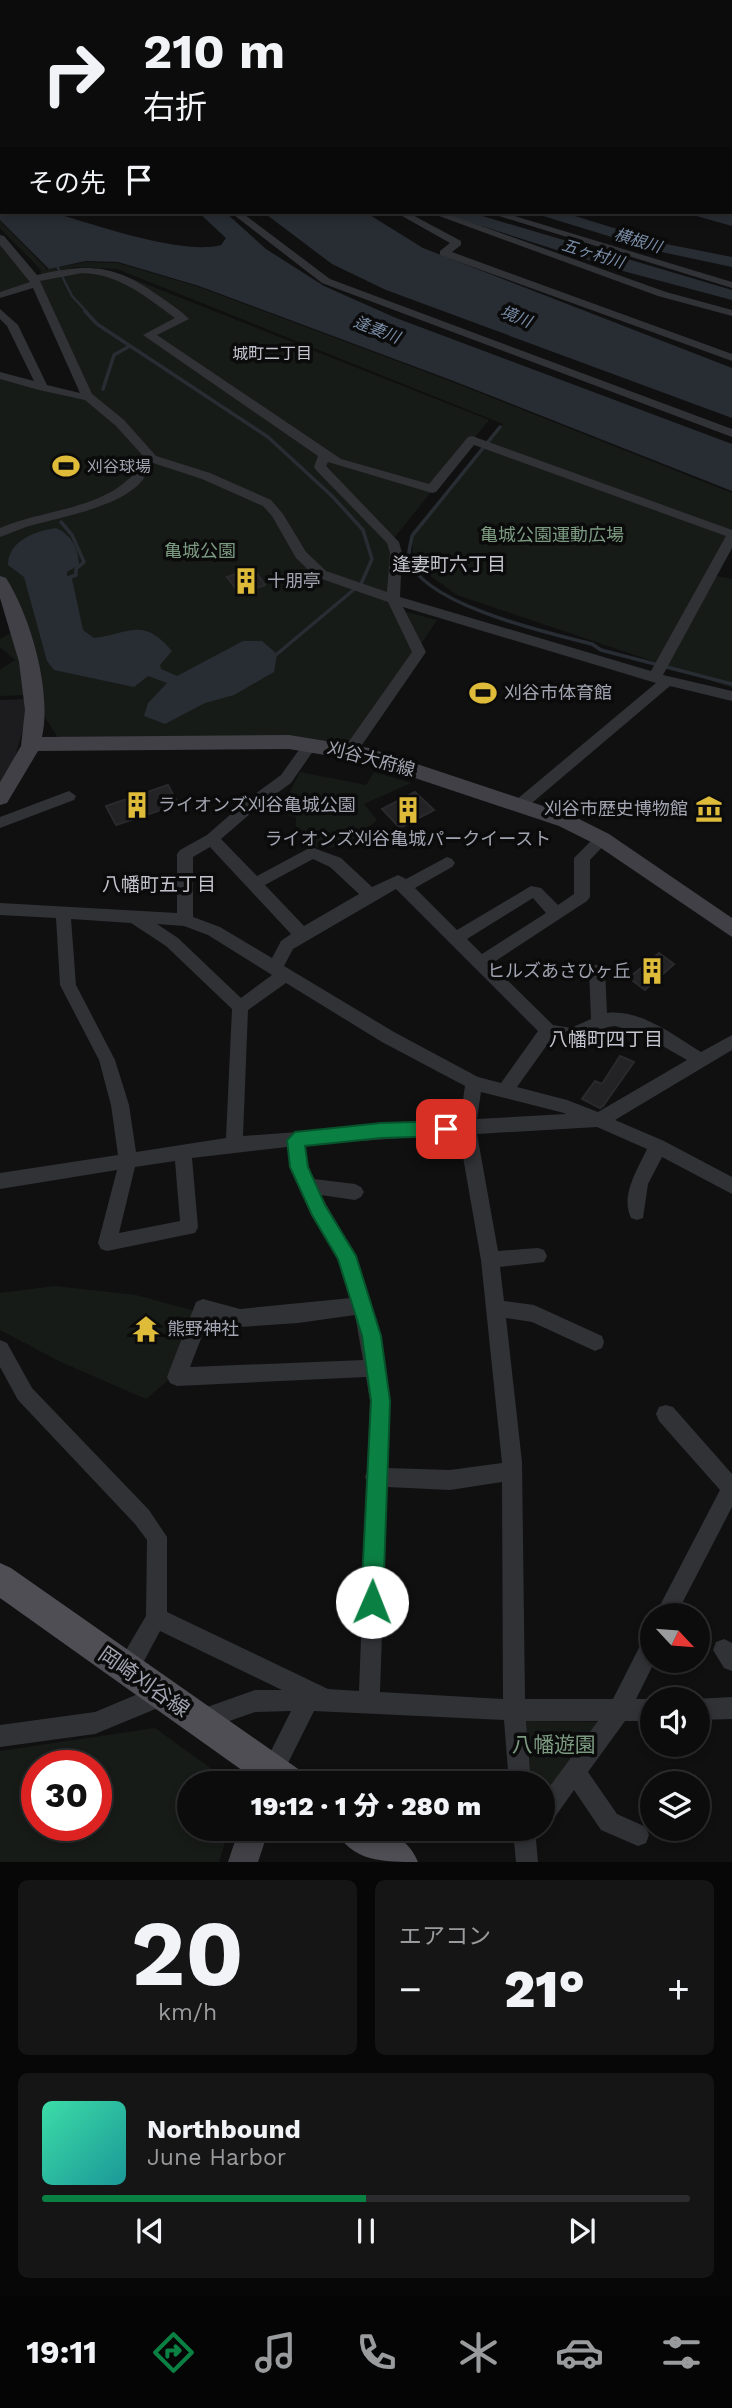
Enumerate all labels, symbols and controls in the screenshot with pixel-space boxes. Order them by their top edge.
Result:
text: 210 m [143,22,285,80]
icon: right [28,28,119,119]
text: 右折 [143,88,207,126]
icon: arrive [120,161,158,199]
text: その先 [28,168,106,198]
water label: 横根川 [612,224,665,257]
water label: 五ヶ村川 [559,235,628,273]
water label: 境川 [497,302,536,332]
water label: 逢妻川 [351,312,404,348]
district label: 城町二丁目 [232,344,312,363]
sports icon: 刈谷球場 [51,451,81,481]
place label: 刈谷球場 [87,457,151,476]
park label: 亀城公園運動広場 [480,524,624,545]
park label: 亀城公園 [164,540,236,561]
district label: 逢妻町六丁目 [392,553,506,576]
building icon: 十朋亭 [231,566,261,596]
place label: 十朋亭 [267,570,321,591]
sports icon: 刈谷市体育館 [468,678,498,708]
place label: 刈谷市体育館 [504,682,612,703]
street label: 刈谷大府線 [325,737,417,780]
building icon: ライオンズ刈谷亀城公園 [122,790,152,820]
place label: ライオンズ刈谷亀城公園 [158,794,356,815]
museum icon: 刈谷市歴史博物館 [694,794,724,824]
building icon: ライオンズ刈谷亀城パークイースト [393,795,423,825]
place label: 刈谷市歴史博物館 [544,798,688,819]
place label: ライオンズ刈谷亀城パークイースト [265,828,551,849]
district label: 八幡町五丁目 [102,873,216,896]
building icon: ヒルズあさひヶ丘 [637,956,667,986]
place label: ヒルズあさひヶ丘 [487,960,631,981]
district label: 八幡町四丁目 [549,1028,663,1051]
pin [416,1099,476,1159]
icon: arrive [427,1110,465,1148]
temple icon: 熊野神社 [131,1314,161,1344]
place label: 熊野神社 [167,1318,239,1339]
position arrow [335,1565,409,1639]
north arrow [640,1603,710,1673]
map controls [640,1603,710,1841]
street label: 岡崎刈谷線 [94,1641,194,1722]
button: sound [640,1687,710,1757]
park label: 八幡遊園 [512,1732,596,1757]
speed limit sign: 30 [21,1750,112,1841]
button: layers [640,1771,710,1841]
text: 19:12 · 1 分 · 280 m [251,1791,481,1821]
text: 20 [131,1900,244,2007]
text: エアコン [399,1923,491,1950]
text: 21° [504,1959,585,2020]
text: − [399,1967,422,2011]
text: + [667,1967,690,2011]
text: km/h [158,1999,217,2026]
text: Northbound [147,2114,301,2144]
text: June Harbor [147,2144,286,2171]
icon: previous [131,2212,169,2250]
icon: pause [347,2212,385,2250]
icon: next [563,2212,601,2250]
icon: directions [149,2328,198,2377]
icon: music [251,2328,300,2377]
icon: phone [352,2328,401,2377]
icon: climate [454,2328,503,2377]
icon: car [555,2328,604,2377]
icon: filters [657,2328,706,2377]
text: 19:11 [26,2333,97,2371]

